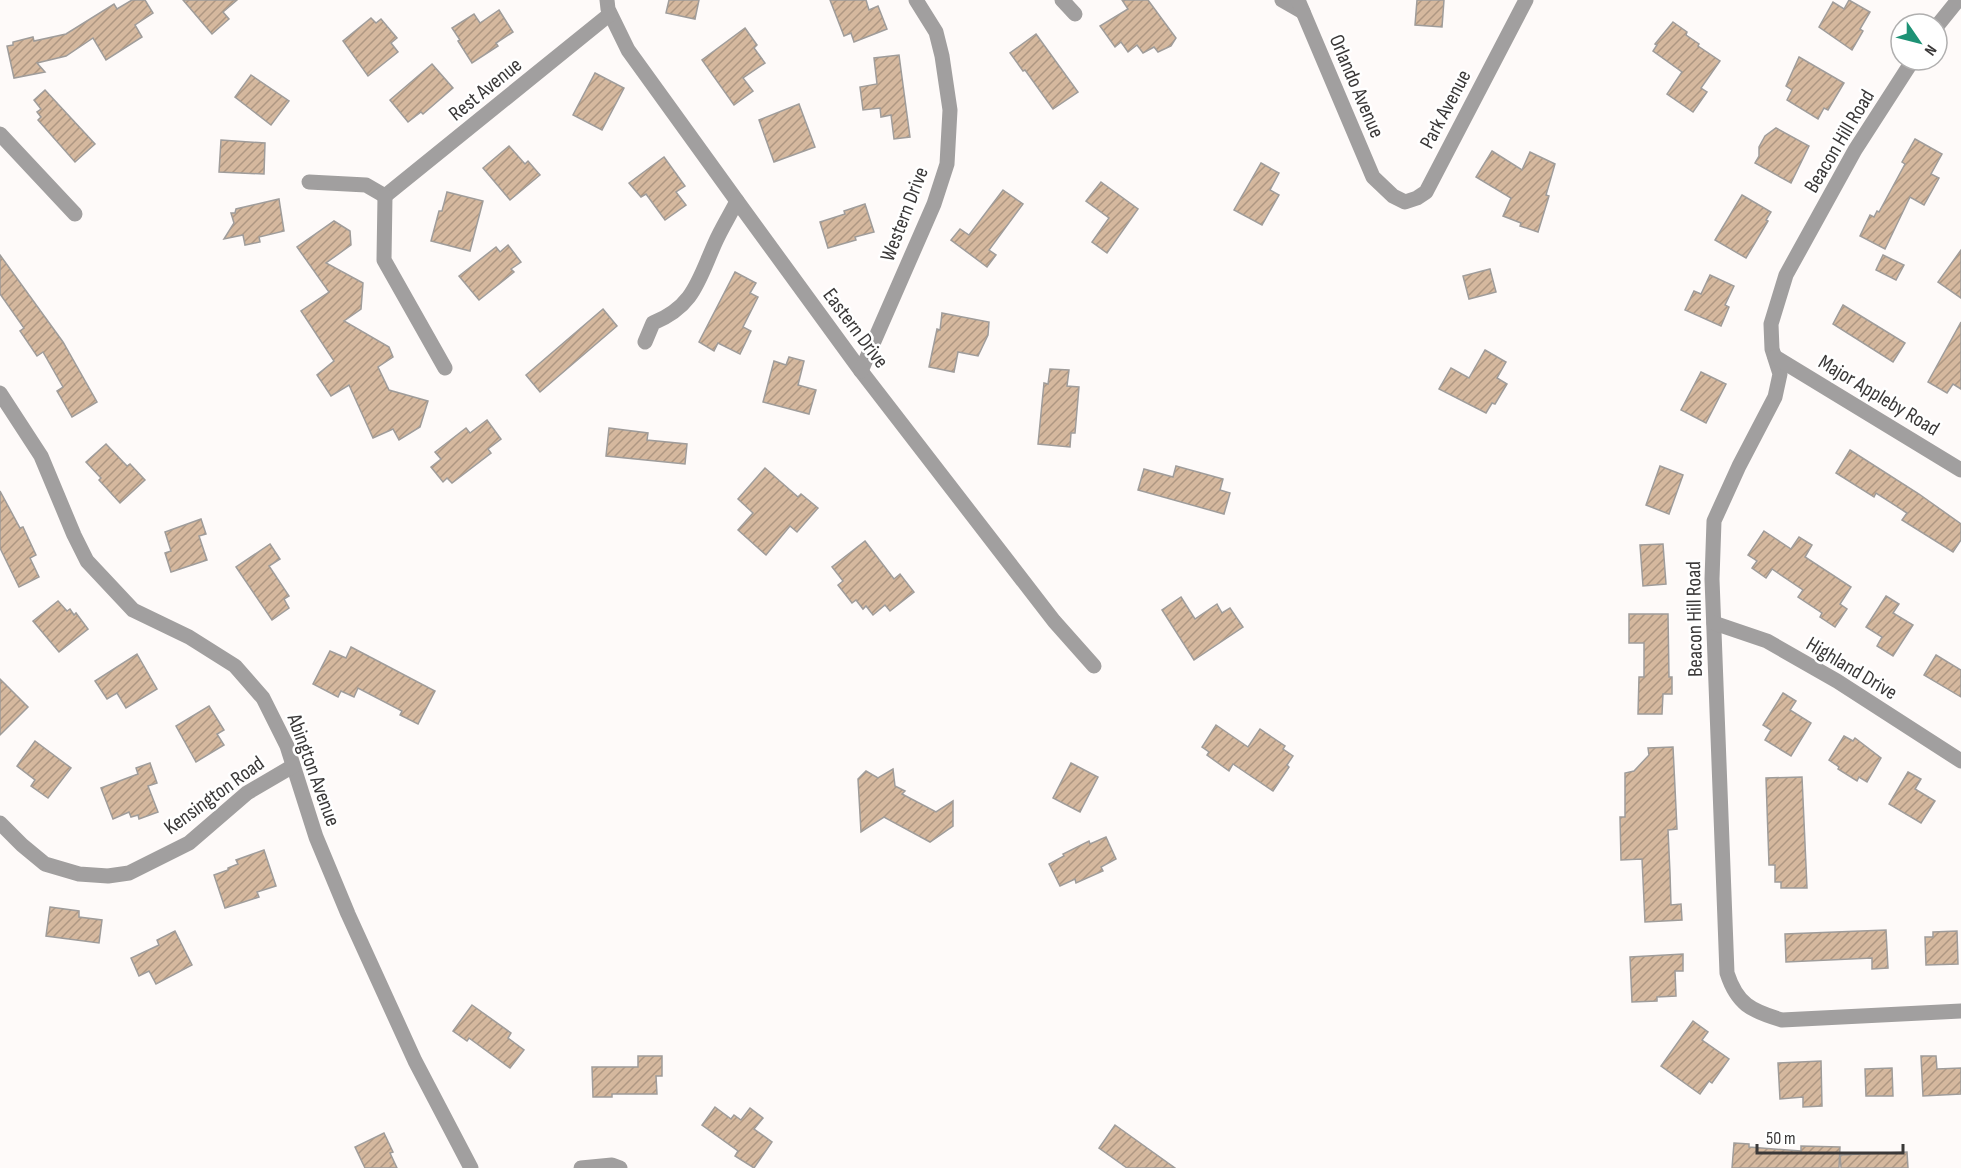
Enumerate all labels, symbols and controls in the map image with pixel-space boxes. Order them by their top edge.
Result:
north arrow [1889,12,1949,72]
street label: Orlando Avenue [1324,31,1389,141]
text: N [1920,41,1940,59]
street label: Rest Avenue [444,52,527,126]
street label: Park Avenue [1414,66,1477,153]
street label: Beacon Hill Road [1799,85,1880,197]
street label: Western Drive [875,163,934,265]
street label: Eastern Drive [817,283,894,373]
street label: Major Appleby Road [1814,350,1944,441]
street label: Beacon Hill Road [1681,561,1708,677]
street label: Highland Drive [1802,632,1902,705]
street label: Abington Avenue [281,710,345,830]
street label: Kensington Road [159,751,269,840]
scale bar [1757,1117,1902,1155]
text: 50 m [1766,1128,1796,1149]

